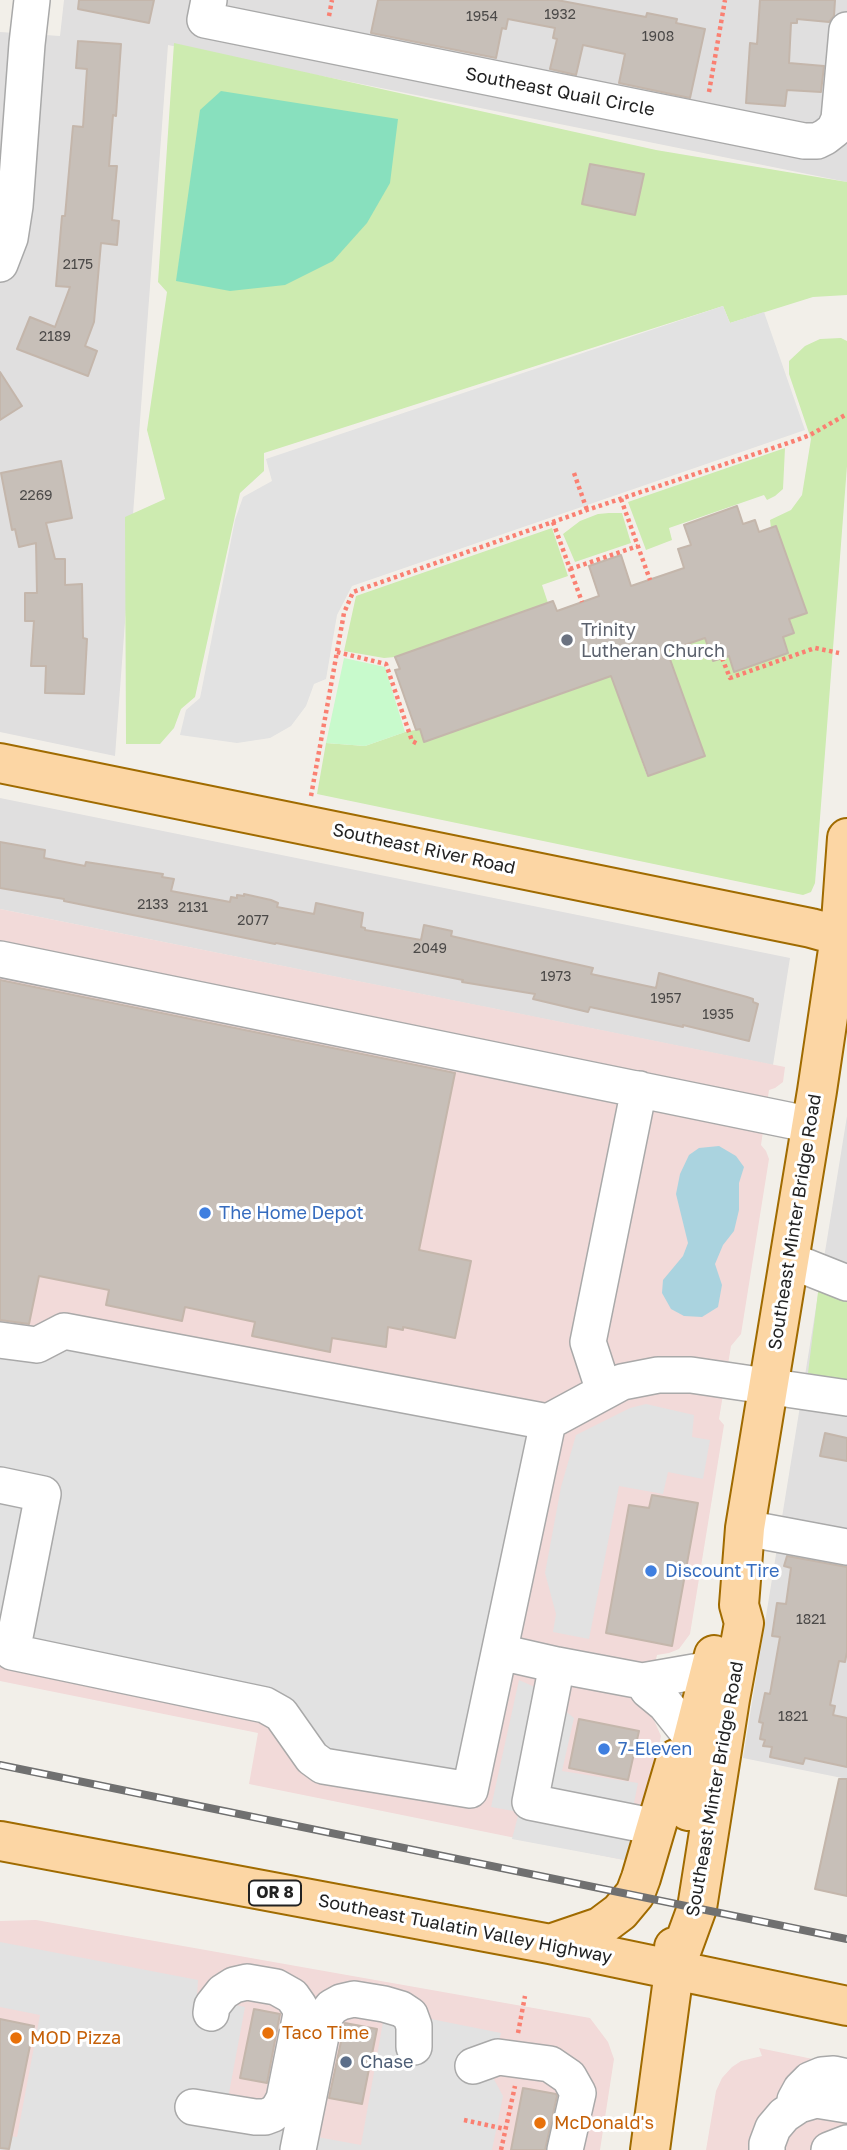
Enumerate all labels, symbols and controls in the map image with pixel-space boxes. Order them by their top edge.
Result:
house number: 1932 [544,7,576,23]
house number: 1954 [466,9,498,25]
house number: 1908 [642,29,674,45]
street label: Southeast Quail Circle [463,63,657,121]
house number: 2175 [63,257,93,273]
house number: 2189 [39,329,71,345]
house number: 2269 [19,488,53,504]
place label: Trinity Lutheran Church [581,619,725,662]
marker: Trinity Lutheran Church [559,632,575,648]
street label: Southeast River Road [331,819,517,879]
house number: 2133 [137,897,169,913]
house number: 2131 [178,900,208,916]
house number: 2077 [237,913,269,929]
house number: 2049 [413,941,447,957]
house number: 1973 [541,969,571,985]
house number: 1957 [651,991,681,1007]
house number: 1935 [702,1007,734,1023]
street label: Southeast Minter Bridge Road [764,1093,826,1351]
place label: The Home Depot [219,1202,364,1224]
marker: The Home Depot [197,1205,213,1221]
place label: Discount Tire [665,1560,779,1582]
marker: Discount Tire [643,1563,659,1579]
house number: 1821 [796,1612,826,1628]
street label: Southeast Minter Bridge Road [682,1660,748,1918]
house number: 1821 [778,1709,808,1725]
place label: 7-Eleven [618,1738,692,1760]
marker: 7-Eleven [596,1741,612,1757]
road number: OR 8 [249,1881,301,1906]
street label: Southeast Tualatin Valley Highway [316,1890,614,1968]
place label: Taco Time [282,2022,369,2044]
marker: Taco Time [260,2025,276,2041]
place label: MOD Pizza [30,2027,121,2049]
marker: MOD Pizza [8,2030,24,2046]
place label: Chase [360,2051,413,2073]
marker: Chase [338,2054,354,2070]
place label: McDonald's [554,2112,654,2134]
marker: McDonald's [532,2115,548,2131]

